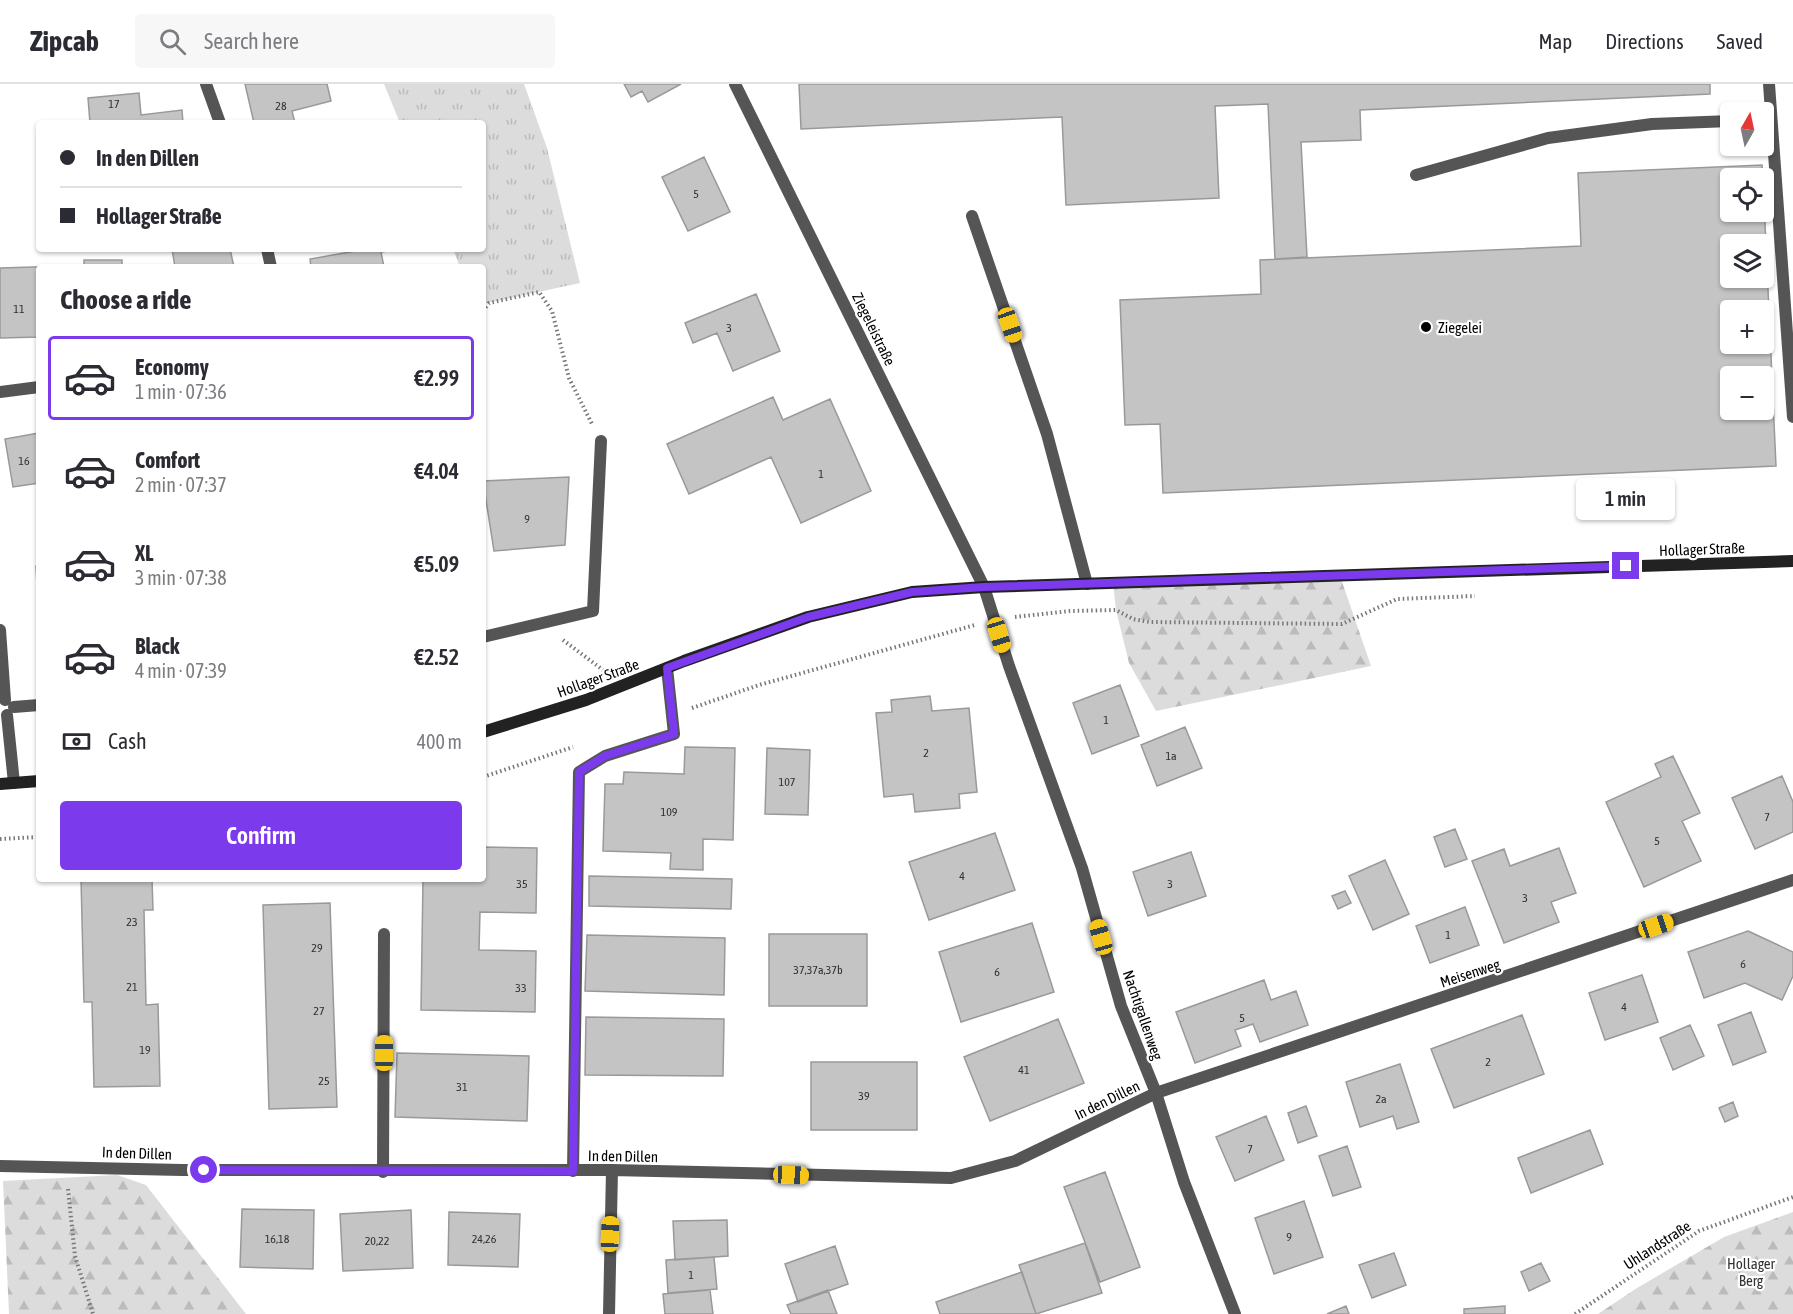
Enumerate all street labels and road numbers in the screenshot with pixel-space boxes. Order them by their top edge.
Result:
street label: Ziegeleistraße [849,290,899,368]
street label: Hollager Straße [1659,539,1745,559]
street label: Hollager Straße [555,655,641,701]
street label: Meisenweg [1438,955,1503,991]
street label: Nachtigallenweg [1120,968,1166,1062]
street label: In den Dillen [1072,1077,1142,1123]
street label: In den Dillen [102,1143,172,1163]
street label: In den Dillen [588,1147,658,1165]
street label: Uhlandstraße [1620,1217,1694,1273]

